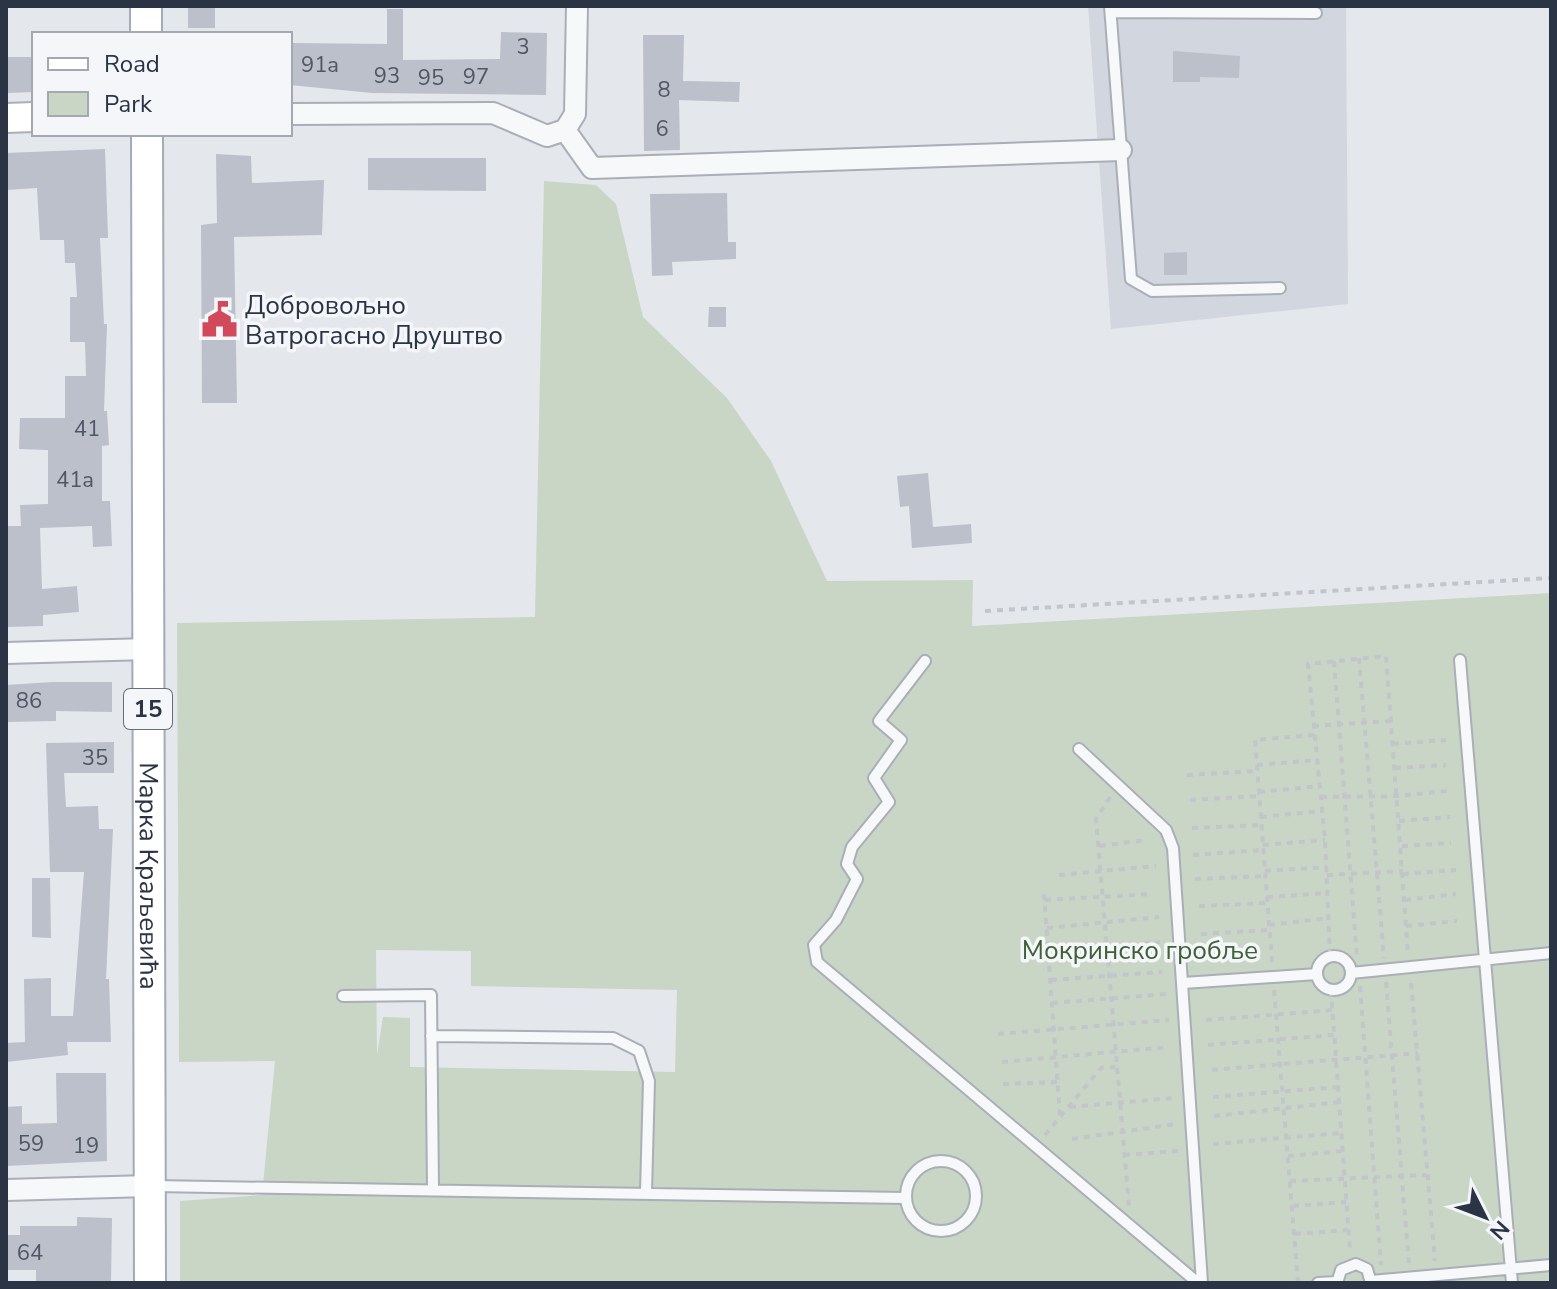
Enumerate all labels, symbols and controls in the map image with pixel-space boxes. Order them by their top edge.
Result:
legend [32,32,292,136]
house number: 3 [516,32,530,62]
text: Road [104,48,160,80]
house number: 91a [301,50,339,80]
house number: 93 [374,61,400,91]
house number: 97 [463,62,489,92]
house number: 95 [418,63,444,93]
house number: 8 [657,75,671,105]
text: Park [104,88,153,120]
house number: 6 [655,114,669,144]
place label: Добровољно Ватрогасно Друштво [245,288,503,353]
public building icon: Добровољно Ватрогасно Друштво [200,301,238,339]
house number: 41 [74,414,100,444]
house number: 41a [56,465,94,495]
house number: 86 [16,686,42,716]
road number: 15 [124,689,172,729]
house number: 35 [82,743,108,773]
street label: Марка Краљевића [131,762,167,990]
park label: Мокринско гробље [1022,933,1258,968]
house number: 59 [18,1129,44,1159]
house number: 19 [73,1131,99,1161]
north arrow [1445,1177,1525,1257]
text: N [1482,1214,1516,1246]
house number: 64 [17,1238,43,1268]

